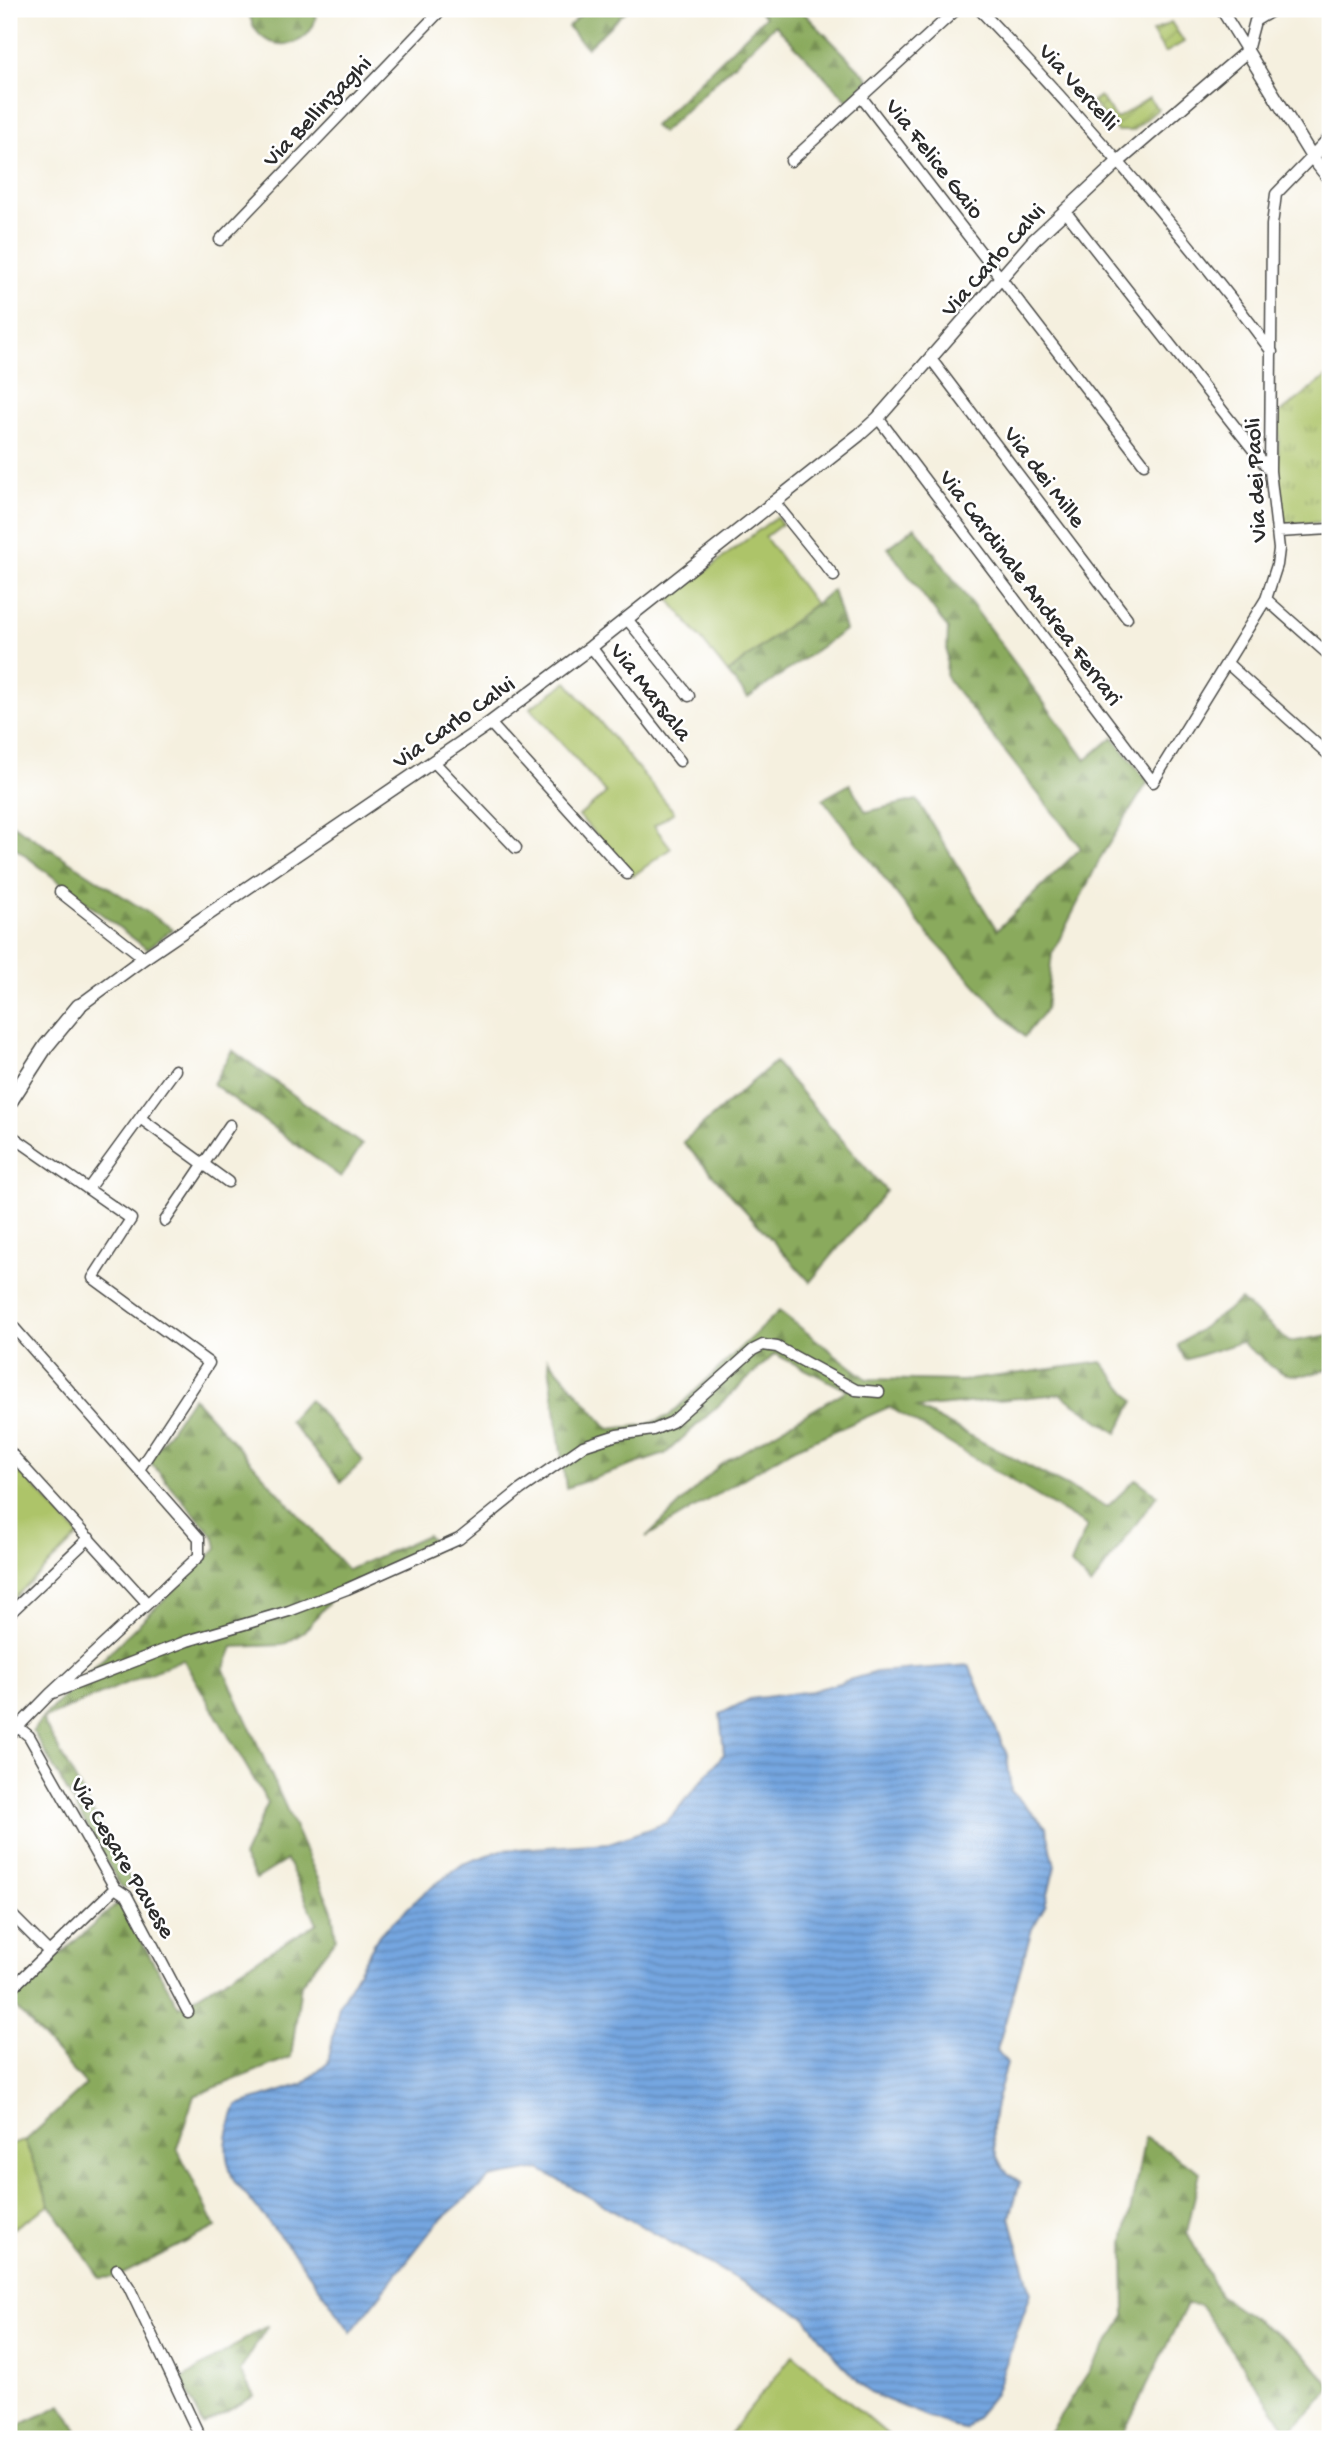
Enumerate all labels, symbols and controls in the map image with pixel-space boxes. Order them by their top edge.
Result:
street label: Via Vercelli [1030,38,1124,138]
street label: Via Bellinzaghi [257,50,379,175]
street label: Via Felice Gaio [877,93,989,226]
street label: Via Carlo Calvi [935,198,1053,325]
street label: Via dei Paoli [1240,417,1275,544]
street label: Via dei Mille [995,421,1091,535]
street label: Via Cardinale Andrea Ferrari [930,465,1127,713]
street label: Via Marsala [601,637,697,749]
street label: Via Carlo Calvi [387,671,522,777]
street label: Via Cesare Pavese [61,1772,181,1945]

